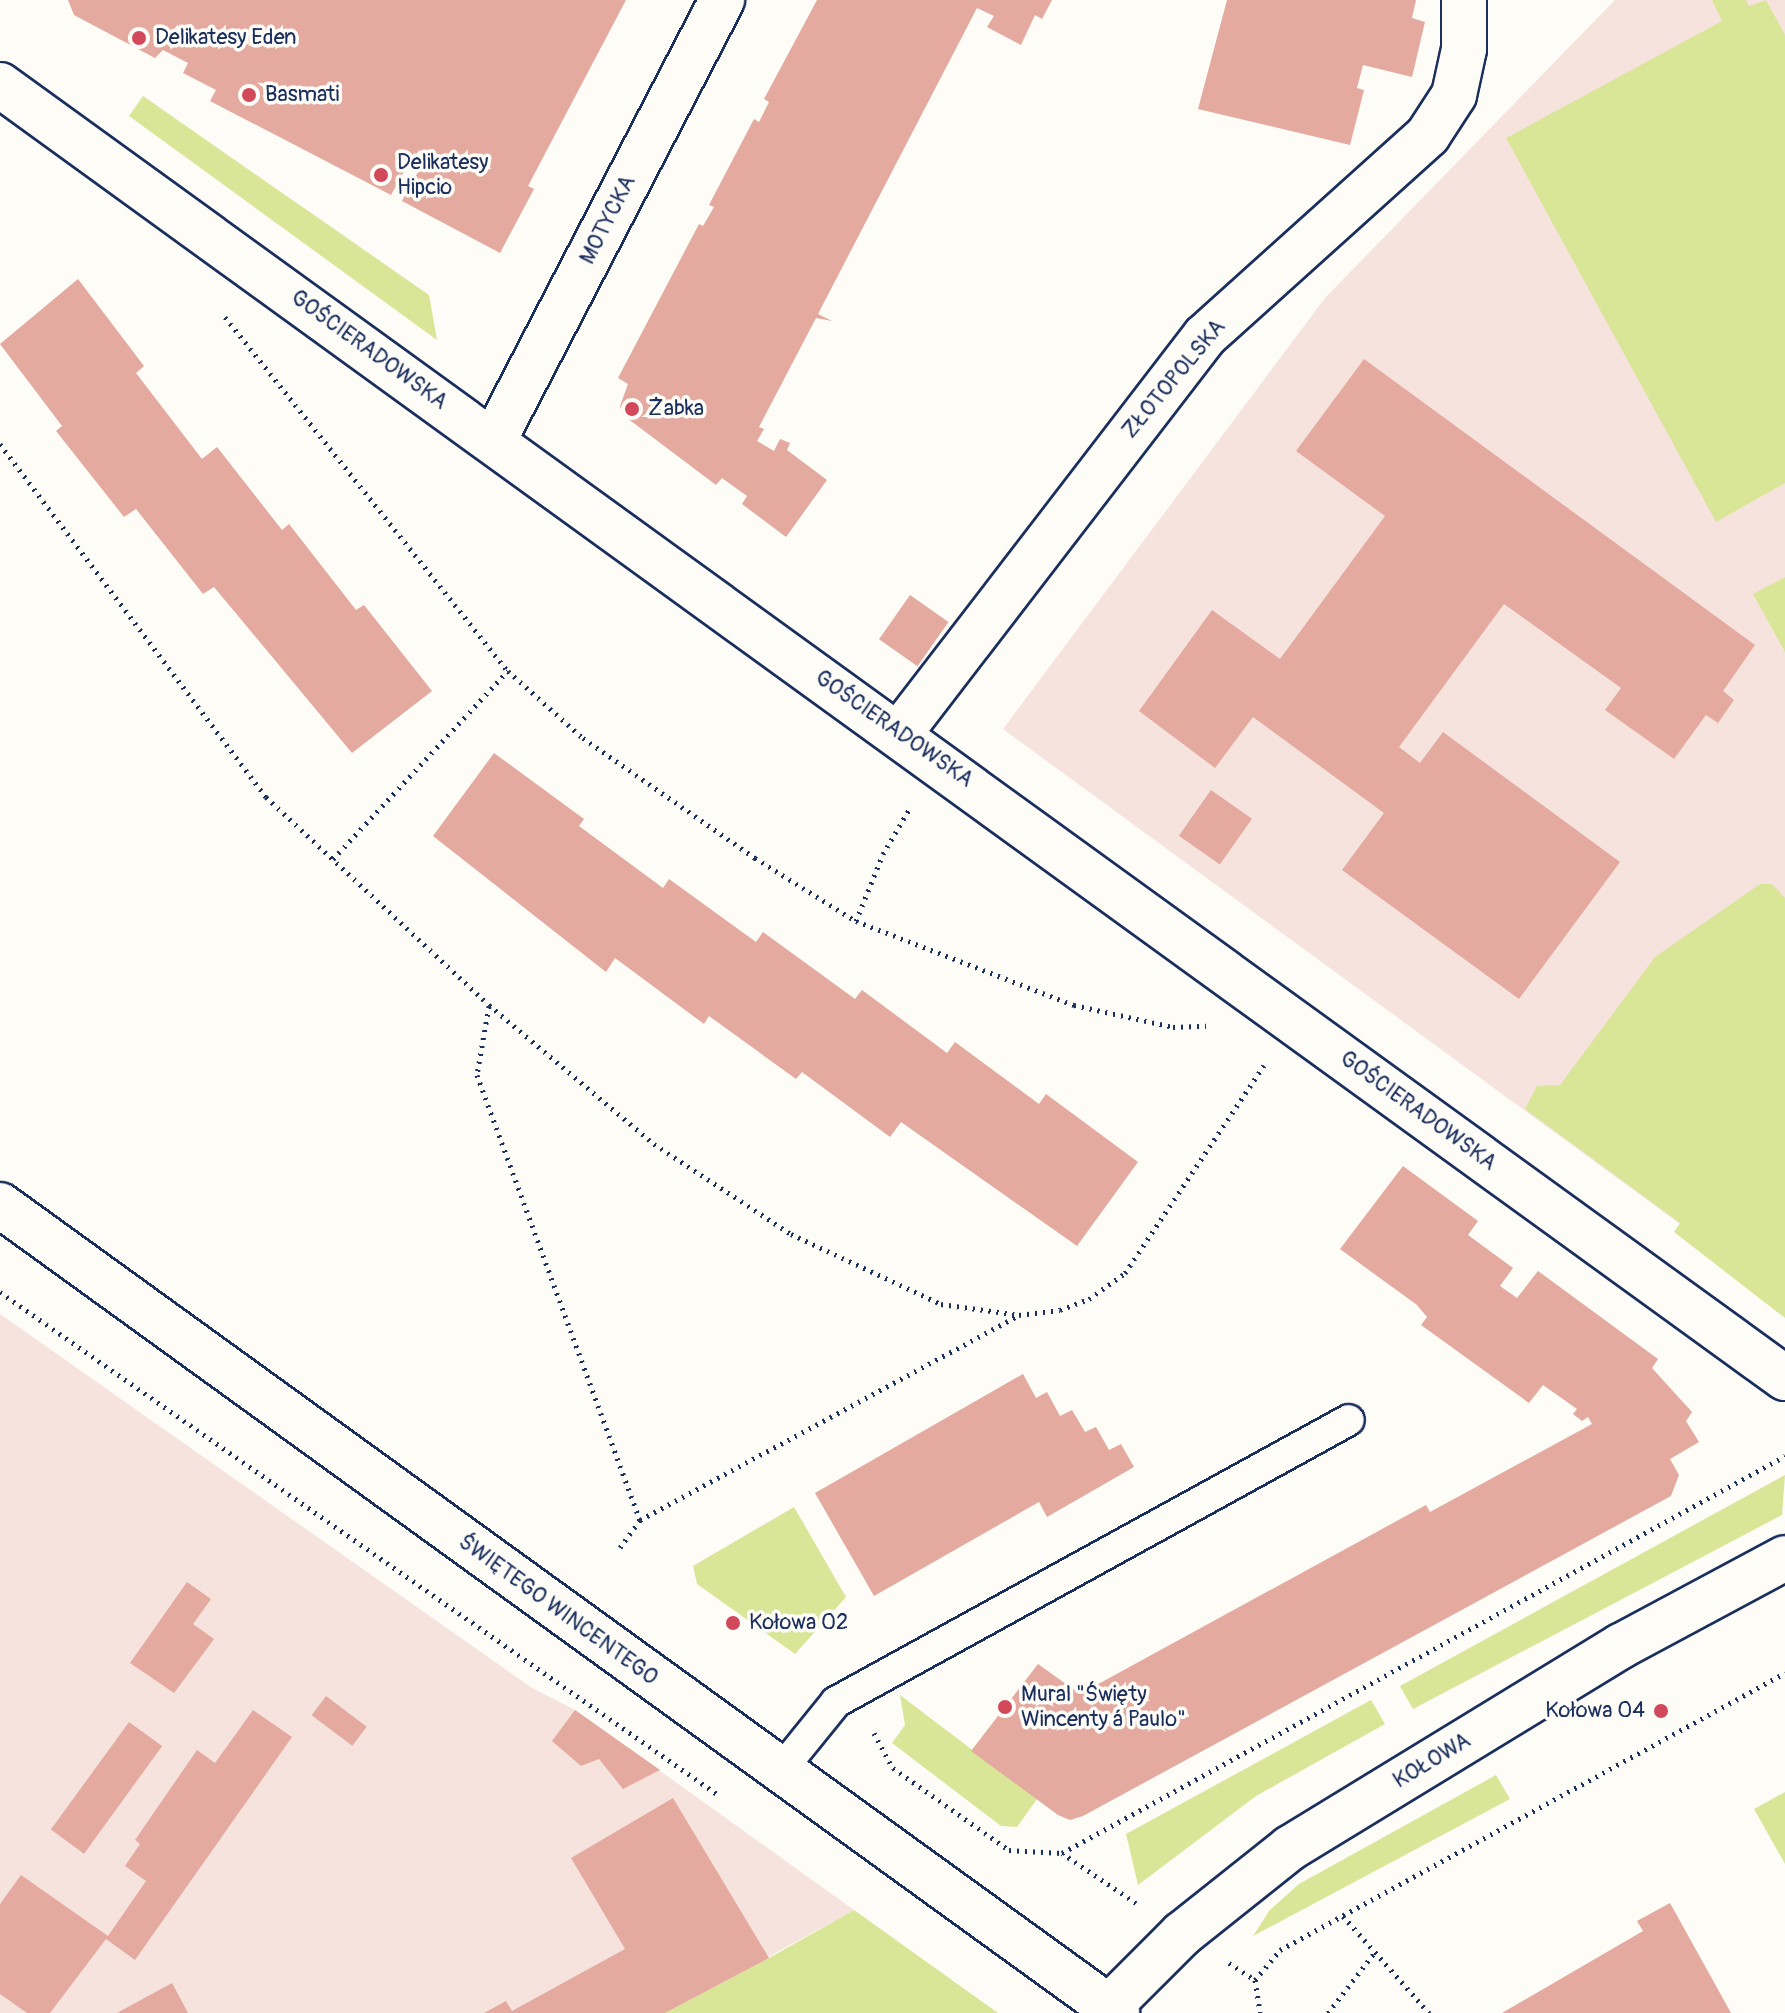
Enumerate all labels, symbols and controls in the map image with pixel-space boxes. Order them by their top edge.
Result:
place label: Delikatesy Eden [155,25,297,51]
marker: Delikatesy Eden [130,29,148,47]
place label: Basmati [265,82,339,108]
marker: Basmati [240,86,258,104]
place label: Delikatesy Hipcio [397,149,488,200]
marker: Delikatesy Hipcio [372,166,390,184]
street label: MOTYCKA [574,171,642,269]
street label: GOŚCIERADOWSKA [286,284,452,416]
street label: ZŁOTOPOLSKA [1117,314,1231,444]
place label: Żabka [648,396,704,422]
marker: Żabka [623,400,641,418]
street label: GOŚCIERADOWSKA [810,665,978,793]
street label: GOŚCIERADOWSKA [1335,1045,1501,1177]
street label: ŚWIĘTEGO WINCENTEGO [453,1529,663,1691]
place label: Kołowa 02 [749,1610,848,1636]
marker: Kołowa 02 [724,1614,742,1632]
place label: Mural "Święty Wincenty á Paulo" [1021,1681,1186,1732]
marker: Mural "Święty Wincenty á Paulo" [996,1698,1014,1716]
place label: Kołowa 04 [1545,1698,1645,1724]
marker: Kołowa 04 [1652,1702,1670,1720]
street label: KOŁOWA [1389,1728,1475,1794]

